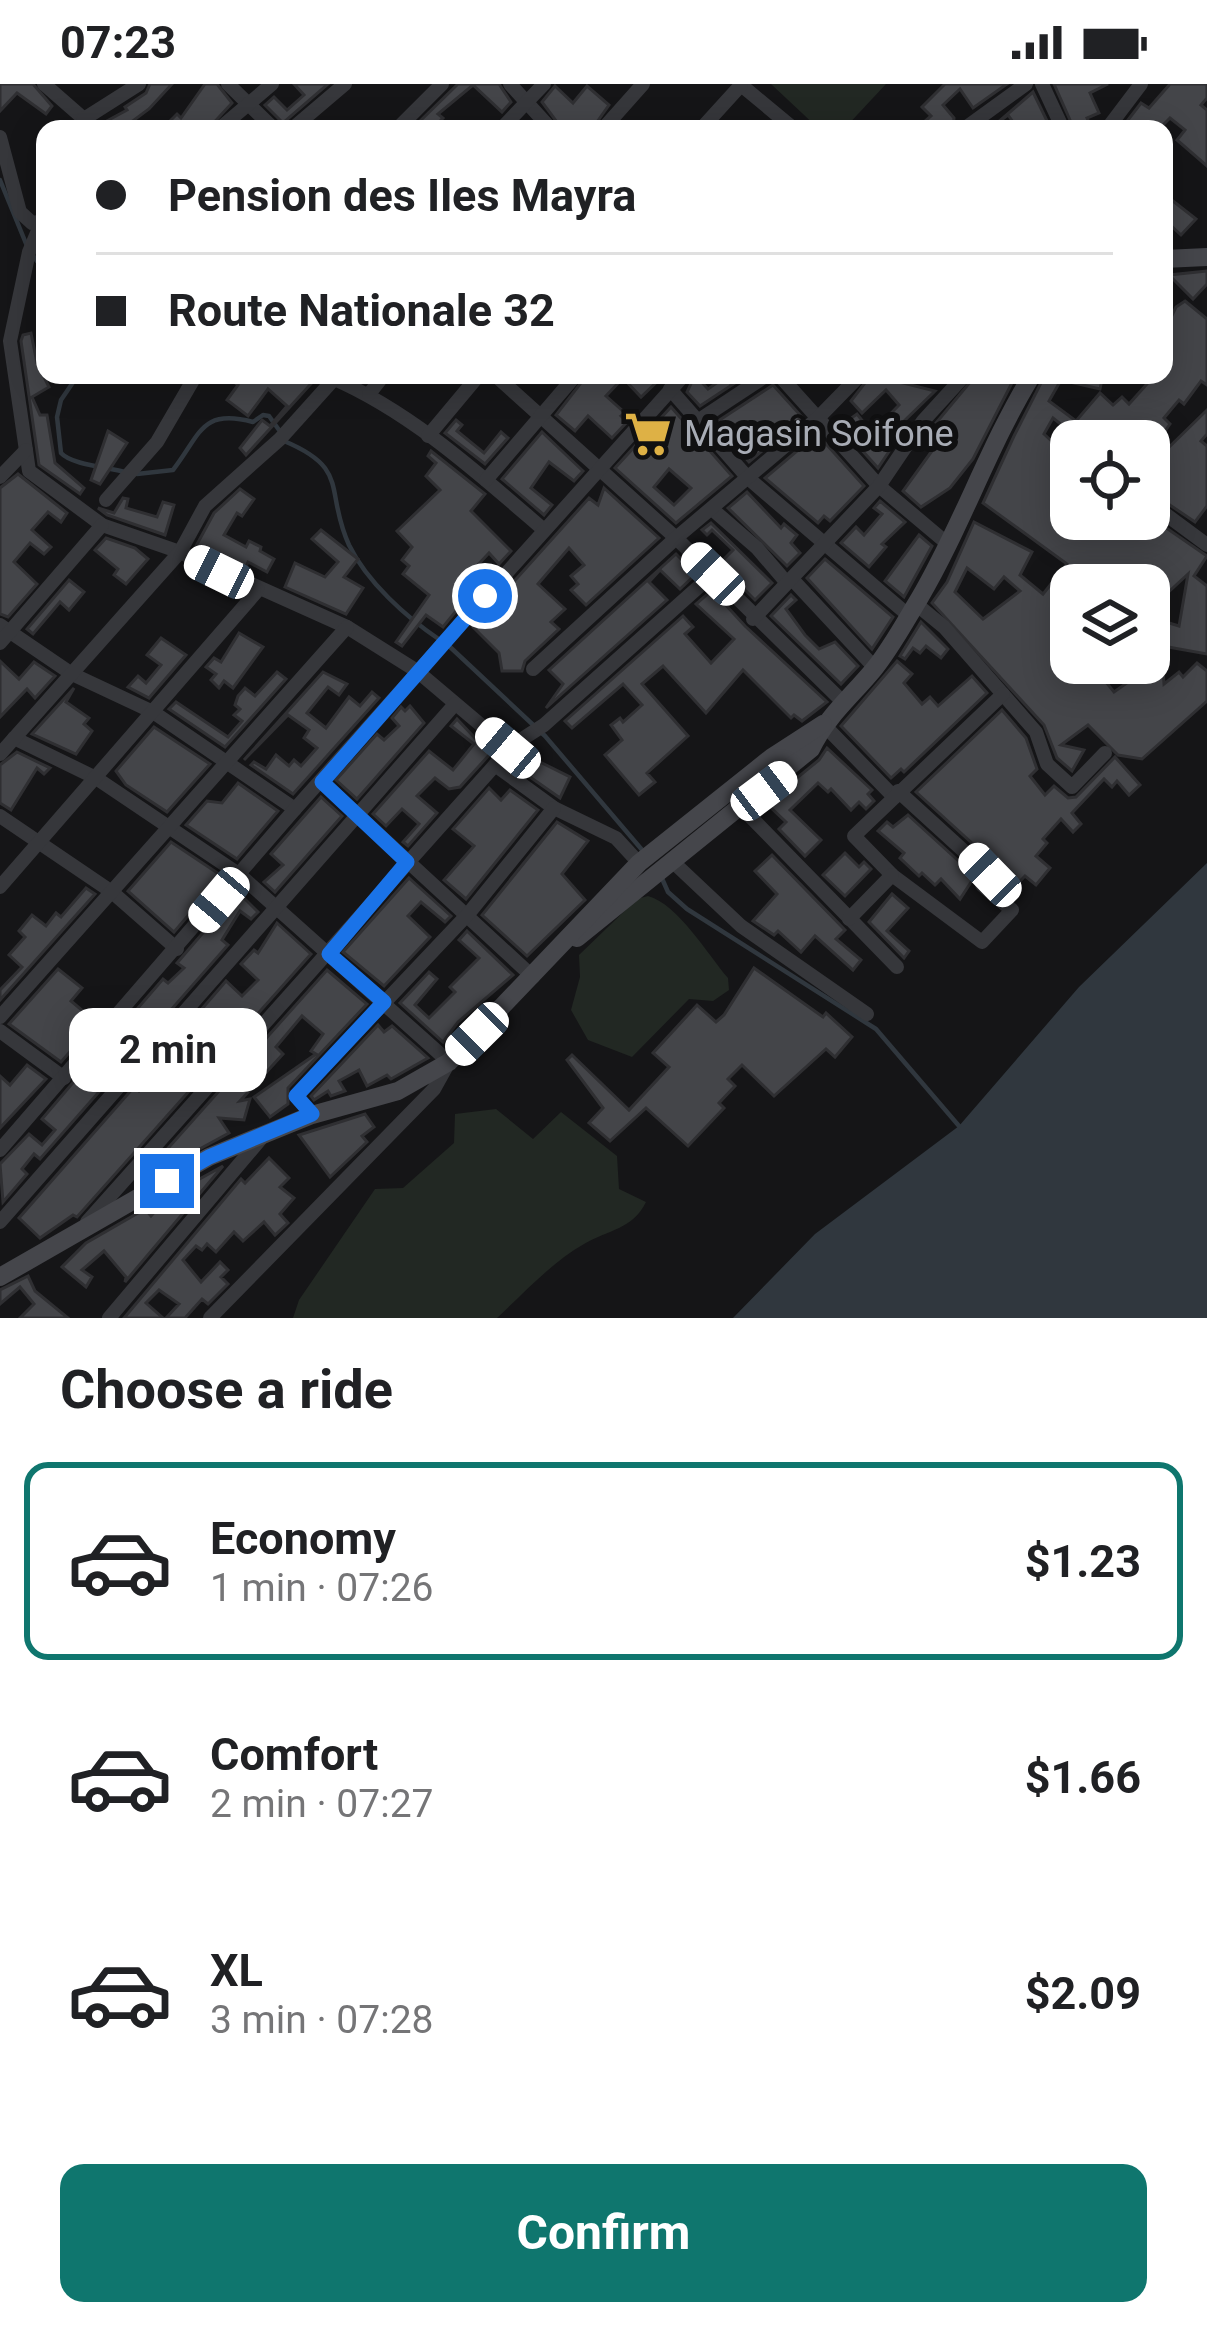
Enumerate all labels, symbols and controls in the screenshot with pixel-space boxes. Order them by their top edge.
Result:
text: 07:23 [60,16,176,69]
text: Pension des Iles Mayra [168,169,636,222]
text: Route Nationale 32 [168,284,555,337]
supermarket icon: Magasin Soifone [623,409,673,459]
place label: Magasin Soifone [684,413,954,455]
map controls [1050,420,1170,684]
button: locate [1050,420,1170,540]
car [675,536,751,612]
car [179,540,259,604]
button: layers [1050,564,1170,684]
route start [458,569,512,623]
car [469,711,547,785]
car [724,755,804,827]
car [952,837,1028,913]
car [182,861,256,939]
car [439,996,515,1072]
callout: 2 min [68,1007,266,1091]
text: 2 min [119,1027,217,1073]
route end [140,1154,194,1208]
text: Choose a ride [60,1358,393,1421]
icon: car [66,1507,174,1615]
text: Economy [210,1512,396,1565]
text: $1.23 [1025,1535,1141,1588]
text: 1 min · 07:26 [210,1565,433,1611]
icon: car [66,1723,174,1831]
text: Comfort [210,1728,378,1781]
text: $1.66 [1025,1751,1141,1804]
text: 2 min · 07:27 [210,1781,433,1827]
icon: car [66,1939,174,2047]
text: XL [210,1944,263,1997]
text: $2.09 [1025,1967,1141,2020]
text: 3 min · 07:28 [210,1997,433,2043]
button: Confirm [60,2164,1147,2302]

